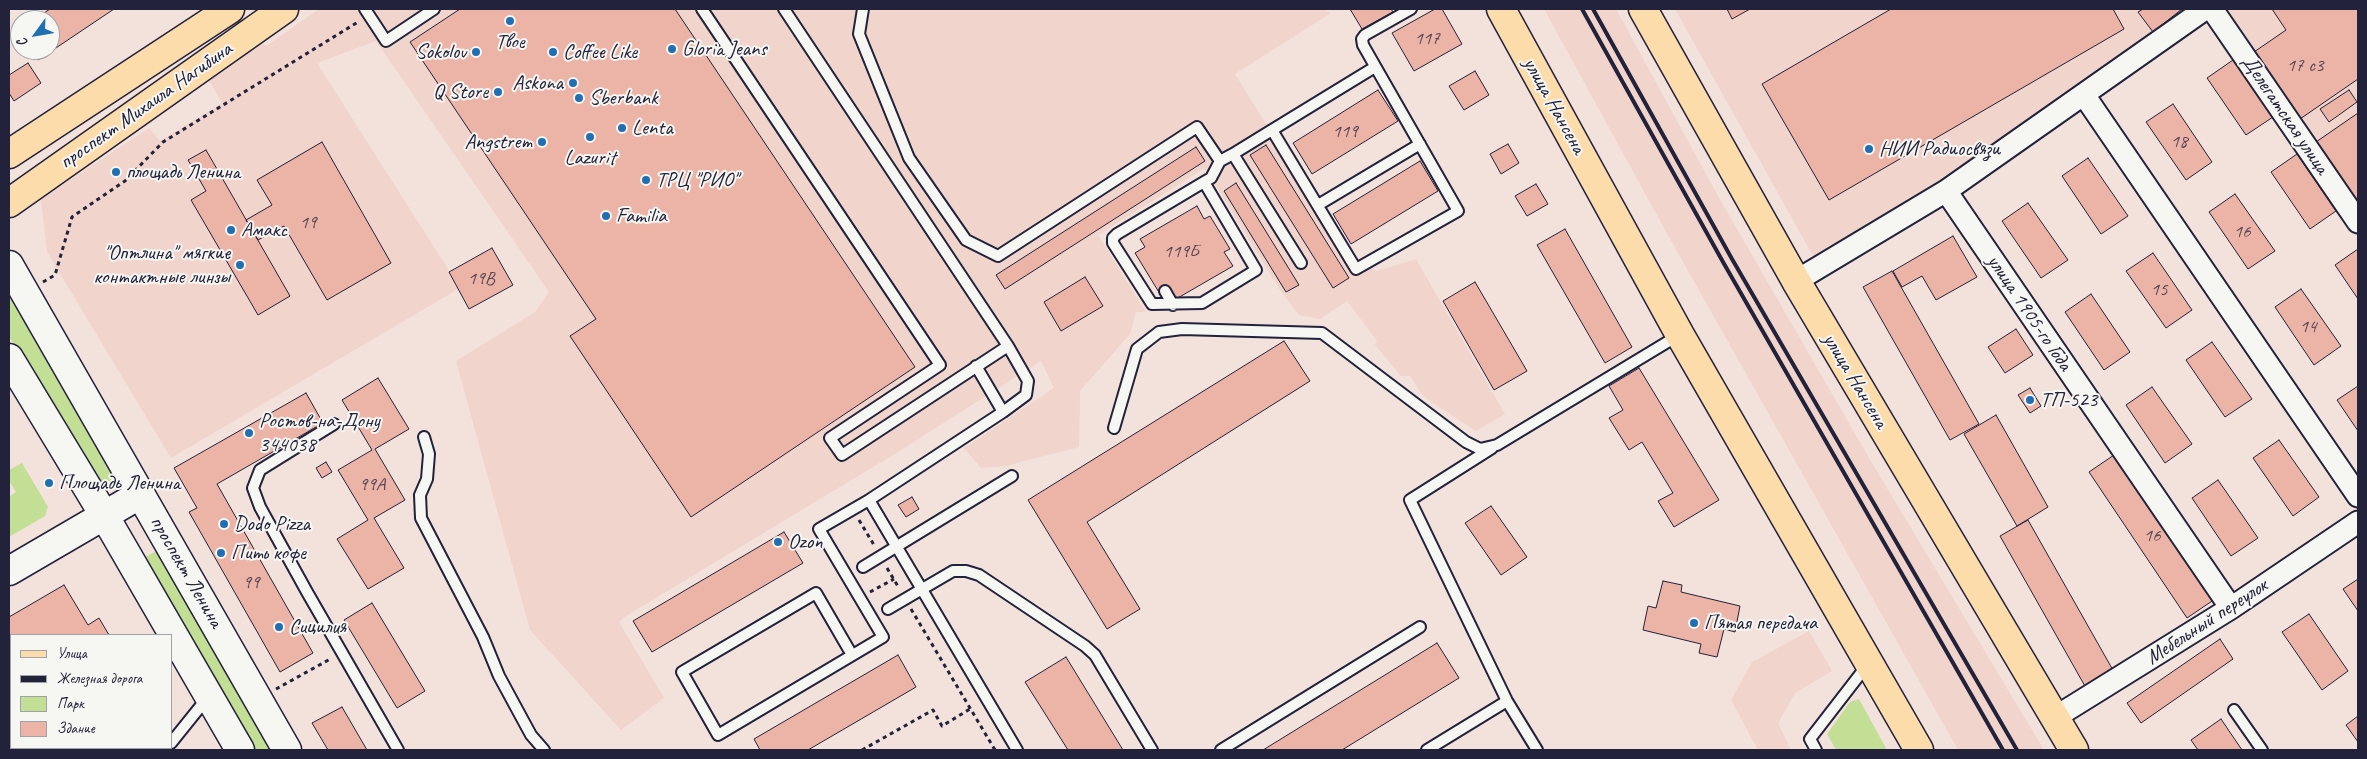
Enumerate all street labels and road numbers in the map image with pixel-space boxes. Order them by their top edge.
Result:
street label: проспект Михаила Нагибина [55,37,237,175]
street label: Делегатская улица [2236,51,2334,179]
street label: улица Нансена [1517,53,1591,159]
street label: улица 1905-го Года [1981,250,2077,376]
street label: улица Нансена [1817,329,1893,433]
street label: проспект Ленина [144,512,228,632]
street label: Мебельный переулок [2142,573,2272,671]

